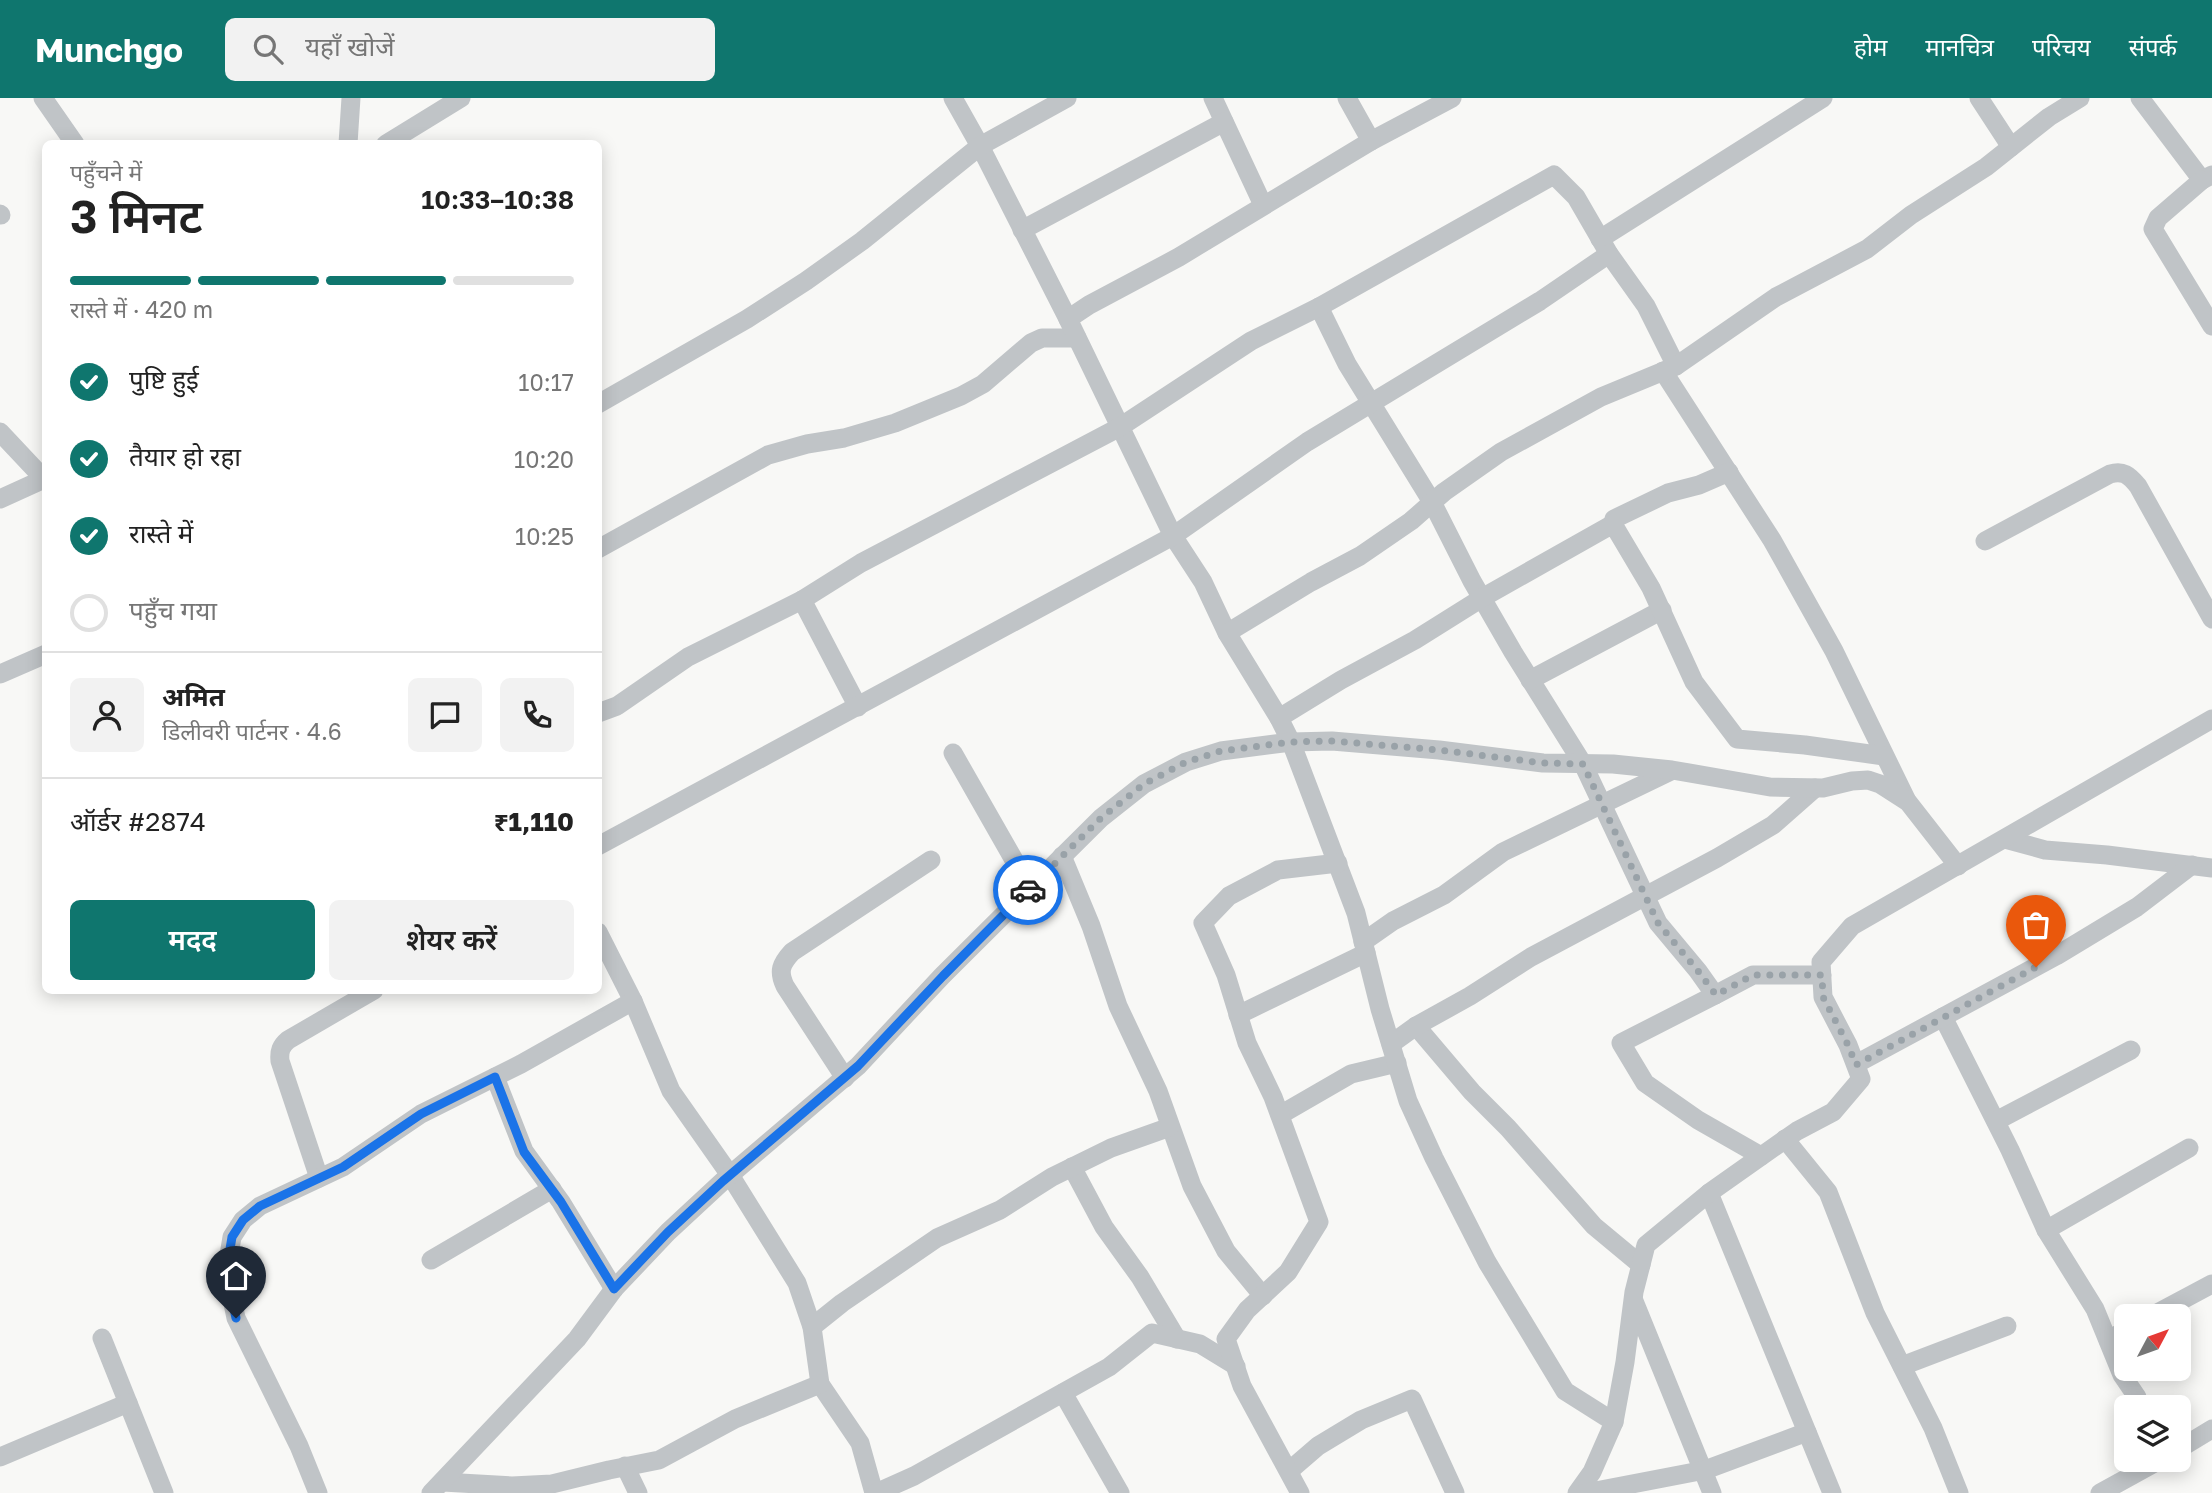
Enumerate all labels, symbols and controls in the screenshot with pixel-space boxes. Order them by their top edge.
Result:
search box [225,18,715,81]
text: Munchgo [35,30,183,69]
icon: search [249,30,287,68]
text: यहाँ खोजें [305,31,394,62]
text: होम [1854,32,1887,61]
text: मानचित्र [1925,32,1994,61]
text: परिचय [2032,32,2091,61]
text: संपर्क [2129,32,2177,61]
text: पहुँचने में [70,158,142,186]
text: 10:33–10:38 [421,184,574,215]
text: 3 मिनट [70,188,203,243]
text: रास्ते में · 420 m [70,295,213,323]
icon: check [70,363,108,401]
text: पुष्टि हुई [129,364,199,395]
text: 10:17 [518,368,574,396]
icon: check [70,440,108,478]
text: तैयार हो रहा [129,441,241,472]
text: 10:20 [514,445,574,473]
icon: check [70,517,108,555]
text: रास्ते में [129,518,193,549]
text: 10:25 [515,522,574,550]
text: पहुँच गया [129,595,217,626]
button: person [70,678,144,752]
button: chat [408,678,482,752]
button: phone [500,678,574,752]
text: अमित [162,681,225,712]
text: डिलीवरी पार्टनर · 4.6 [162,717,342,745]
text: ऑर्डर #2874 [70,806,206,837]
text: ₹1,110 [494,806,574,837]
courier [993,855,1063,925]
icon: car [1009,871,1047,909]
pin [2006,895,2066,967]
button: मदद [70,900,315,980]
button: शेयर करें [329,900,574,980]
icon: bag [2017,906,2055,944]
pin [206,1246,266,1318]
icon: home [217,1257,255,1295]
north arrow [2114,1304,2191,1381]
map controls [2114,1304,2191,1472]
button: layers [2114,1395,2191,1472]

